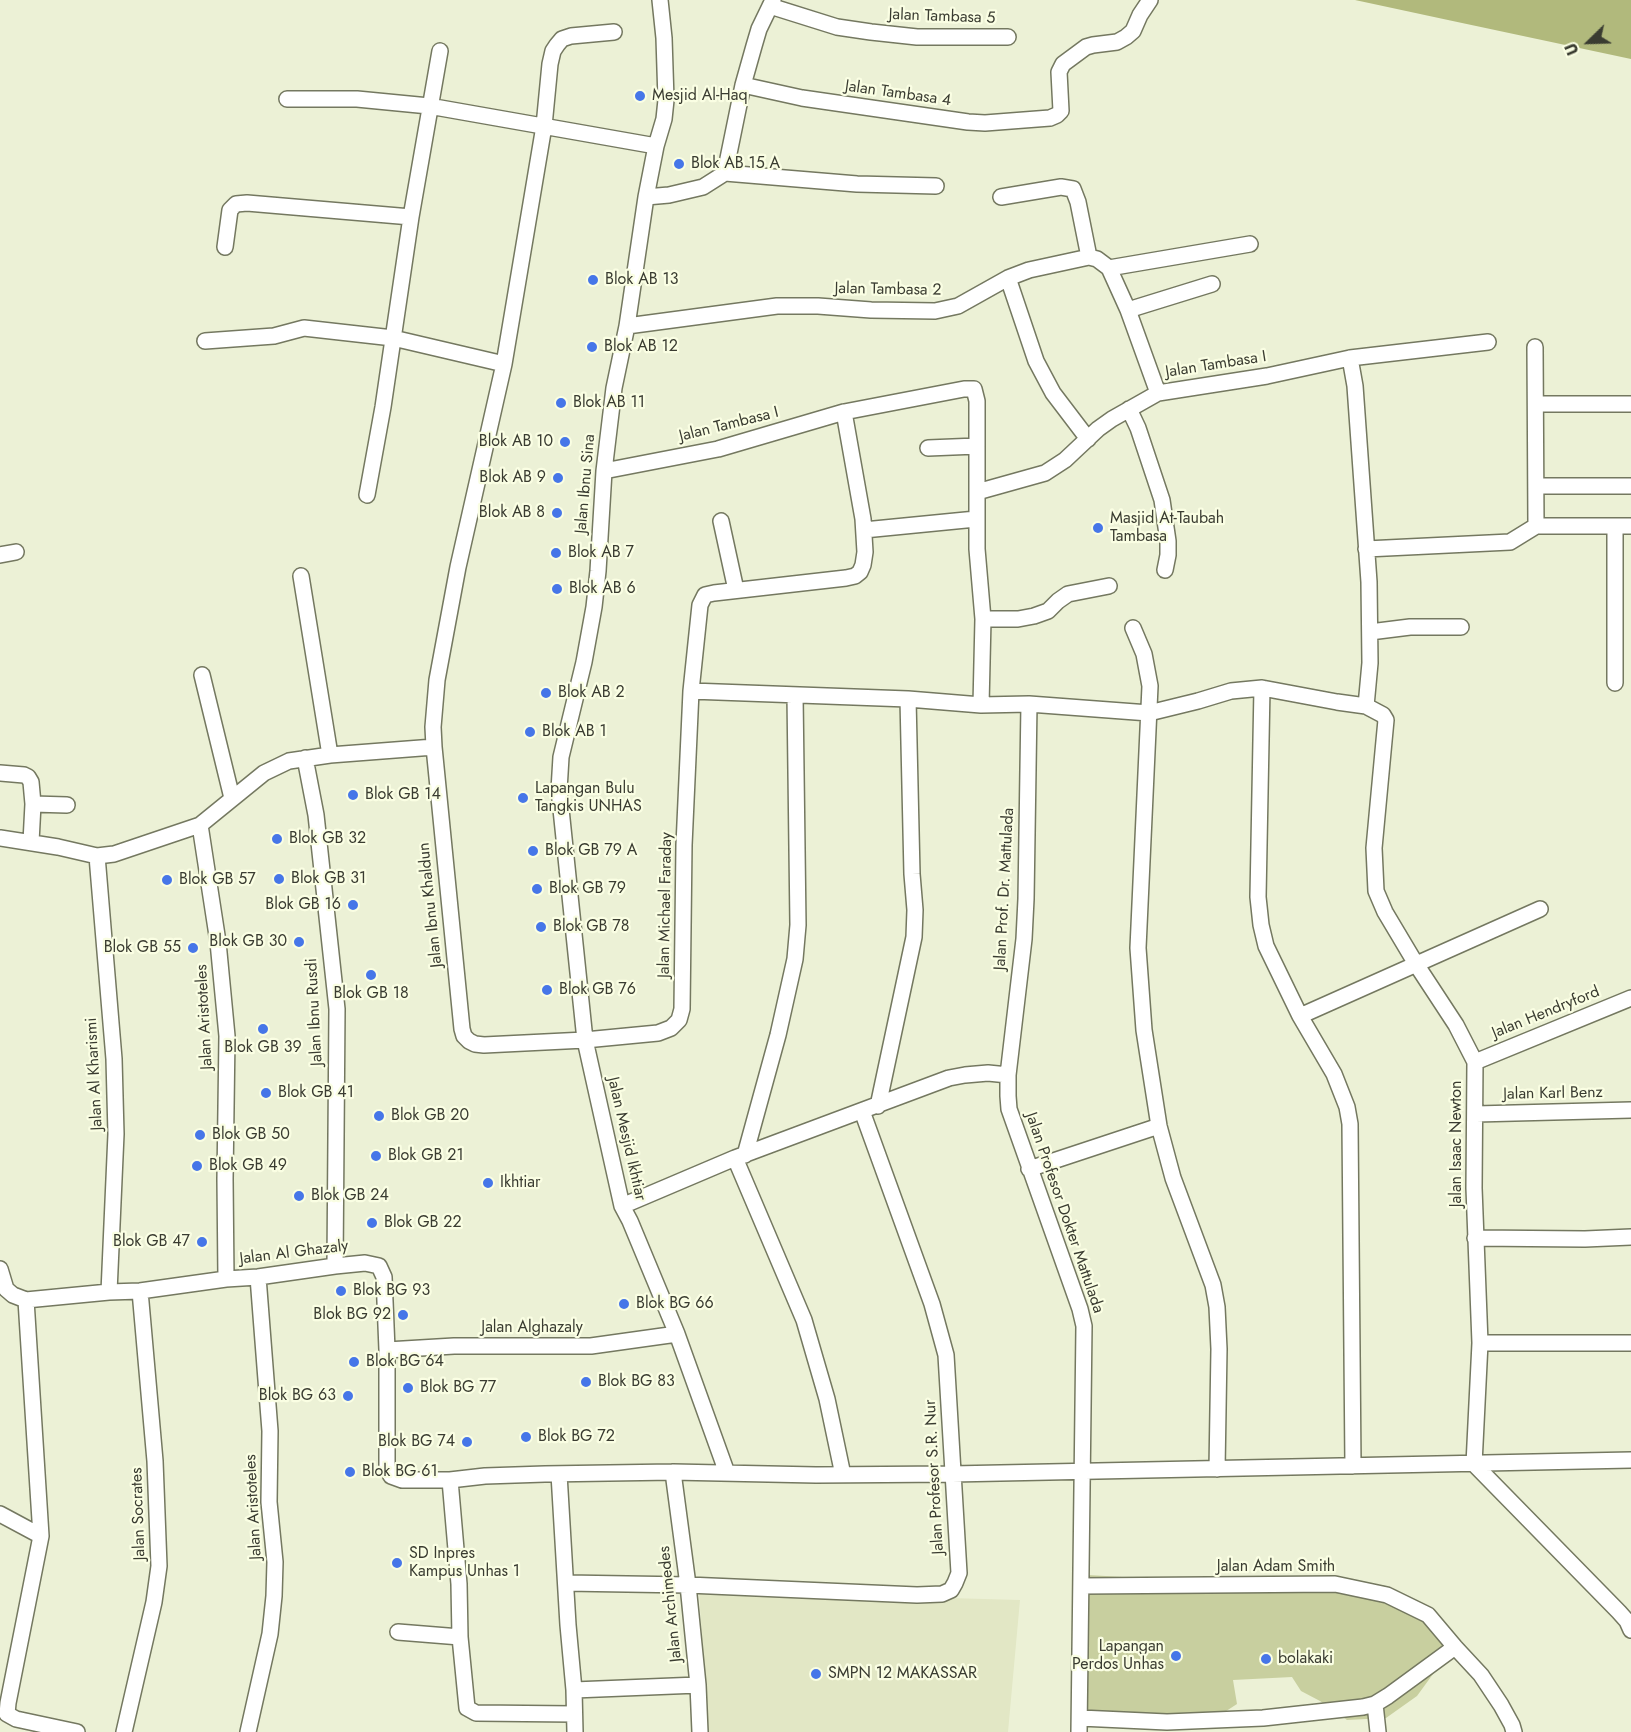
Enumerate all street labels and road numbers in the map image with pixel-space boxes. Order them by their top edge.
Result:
street label: Jalan Tambasa 5 [888,6,996,28]
street label: Jalan Tambasa 4 [844,77,952,111]
street label: Jalan Tambasa 2 [834,279,942,301]
street label: Jalan Tambasa I [1164,348,1268,382]
street label: Jalan Tambasa I [677,403,781,447]
street label: Jalan Ibnu Sina [572,433,600,535]
street label: Jalan Prof. Dr. Mattulada [991,807,1019,971]
street label: Jalan Michael Faraday [655,832,677,978]
street label: Jalan Ibnu Khaldun [415,842,447,968]
street label: Jalan Ibnu Rusdi [303,958,327,1066]
street label: Jalan Aristoteles [193,964,217,1070]
street label: Jalan Hendryford [1489,983,1603,1043]
street label: Jalan Al Kharismi [82,1017,108,1131]
street label: Jalan Mesjid Ikhtiar [602,1075,650,1203]
street label: Jalan Isaac Newton [1447,1081,1467,1207]
street label: Jalan Karl Benz [1503,1084,1603,1104]
street label: Jalan Profesor Dokter Mattulada [1021,1110,1107,1316]
street label: Jalan Al Ghazaly [239,1237,349,1269]
street label: Jalan Alghazaly [481,1318,583,1338]
street label: Jalan Profesor S.R. Nur [921,1399,949,1555]
street label: Jalan Aristoteles [242,1454,266,1560]
street label: Jalan Socrates [128,1467,150,1561]
street label: Jalan Archimedes [655,1545,687,1663]
street label: Jalan Adam Smith [1217,1557,1335,1577]

